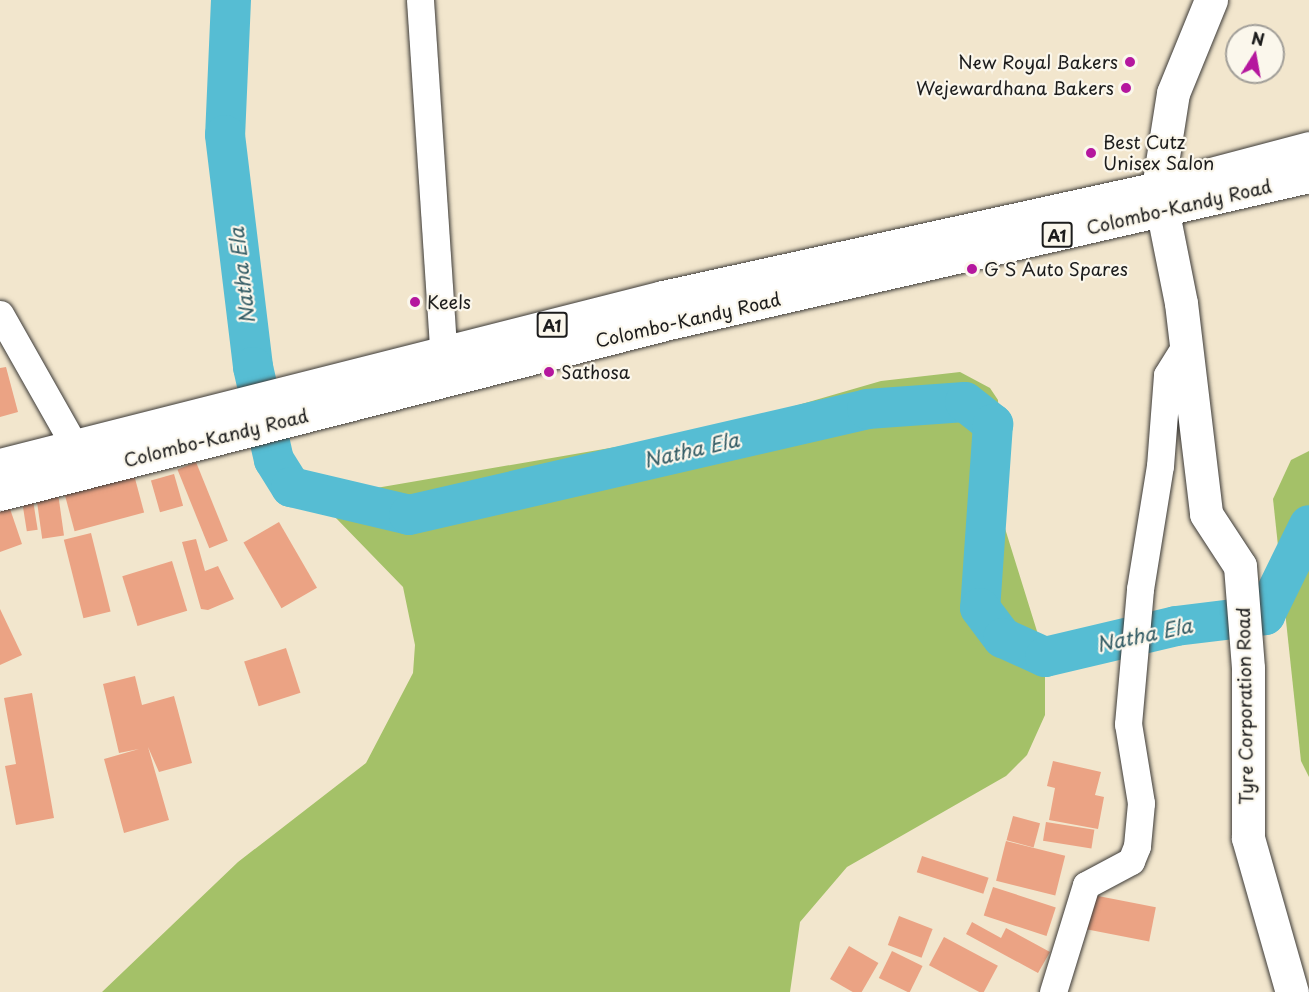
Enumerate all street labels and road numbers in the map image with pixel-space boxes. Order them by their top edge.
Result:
street label: Colombo-Kandy Road [1085,175,1273,239]
road number: A1 [1040,222,1074,248]
street label: Colombo-Kandy Road [594,288,782,352]
road number: A1 [536,312,568,338]
street label: Colombo-Kandy Road [122,405,310,471]
street label: Tyre Corporation Road [1232,607,1258,805]

